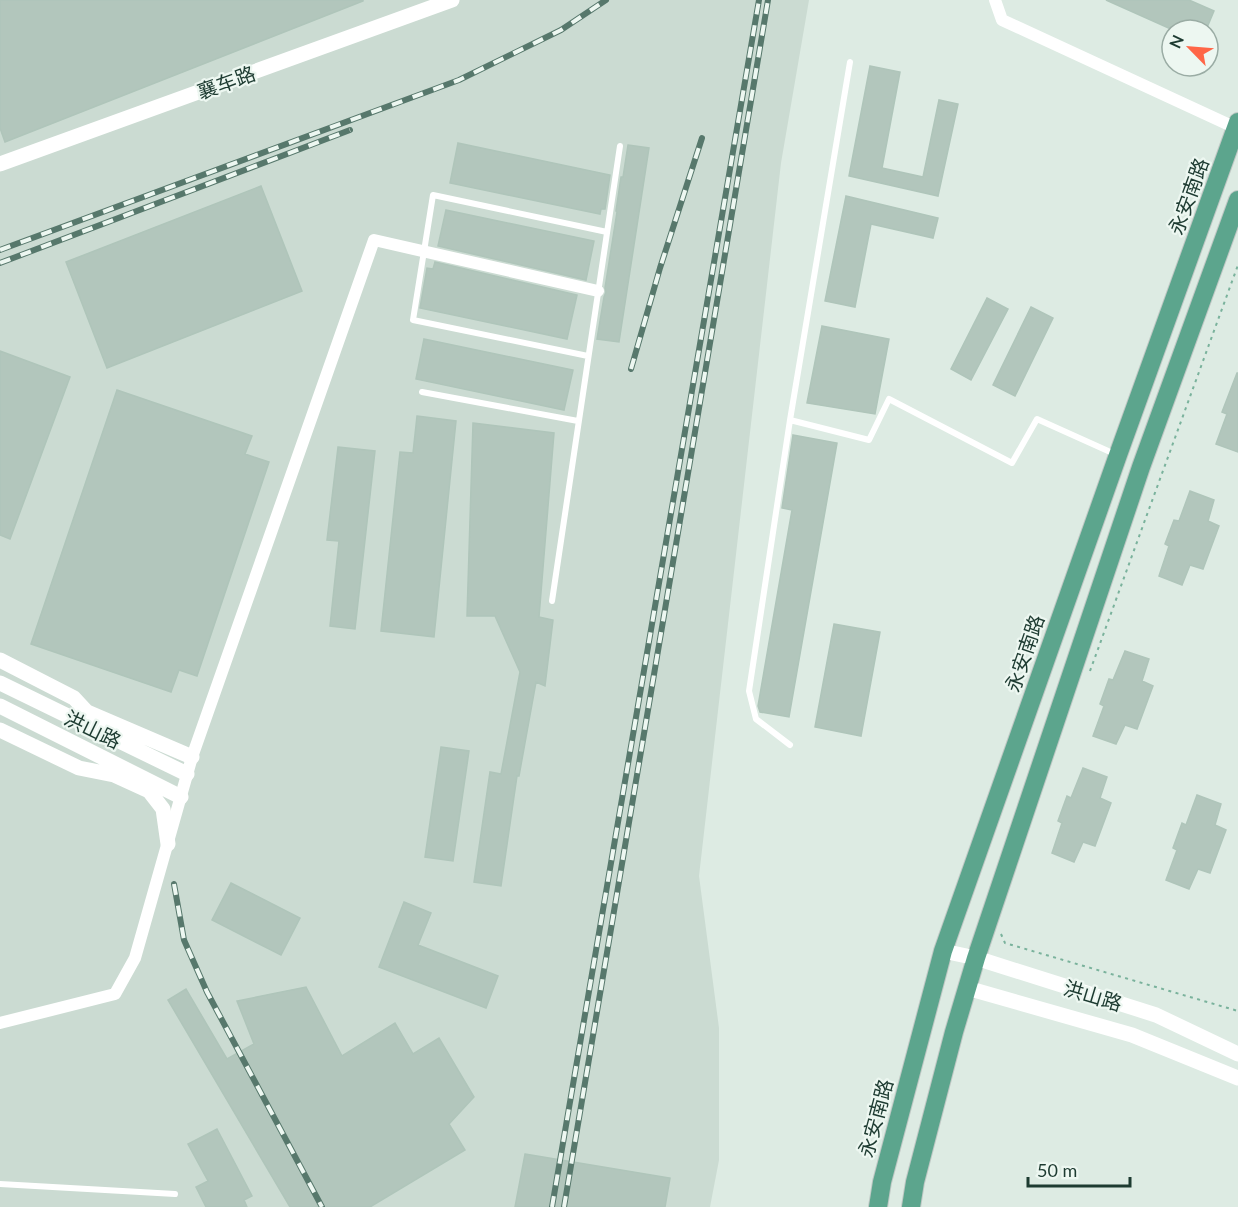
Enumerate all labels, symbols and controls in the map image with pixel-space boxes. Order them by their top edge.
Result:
north arrow [1160,18,1220,78]
text: N [1165,32,1187,51]
street label: 襄车路 [194,60,258,104]
street label: 永安南路 [1163,154,1213,238]
street label: 永安南路 [1000,611,1048,695]
street label: 洪山路 [61,705,125,753]
street label: 洪山路 [1061,975,1125,1015]
street label: 永安南路 [853,1076,897,1160]
scale bar [1028,1150,1130,1188]
text: 50 m [1037,1159,1077,1181]

